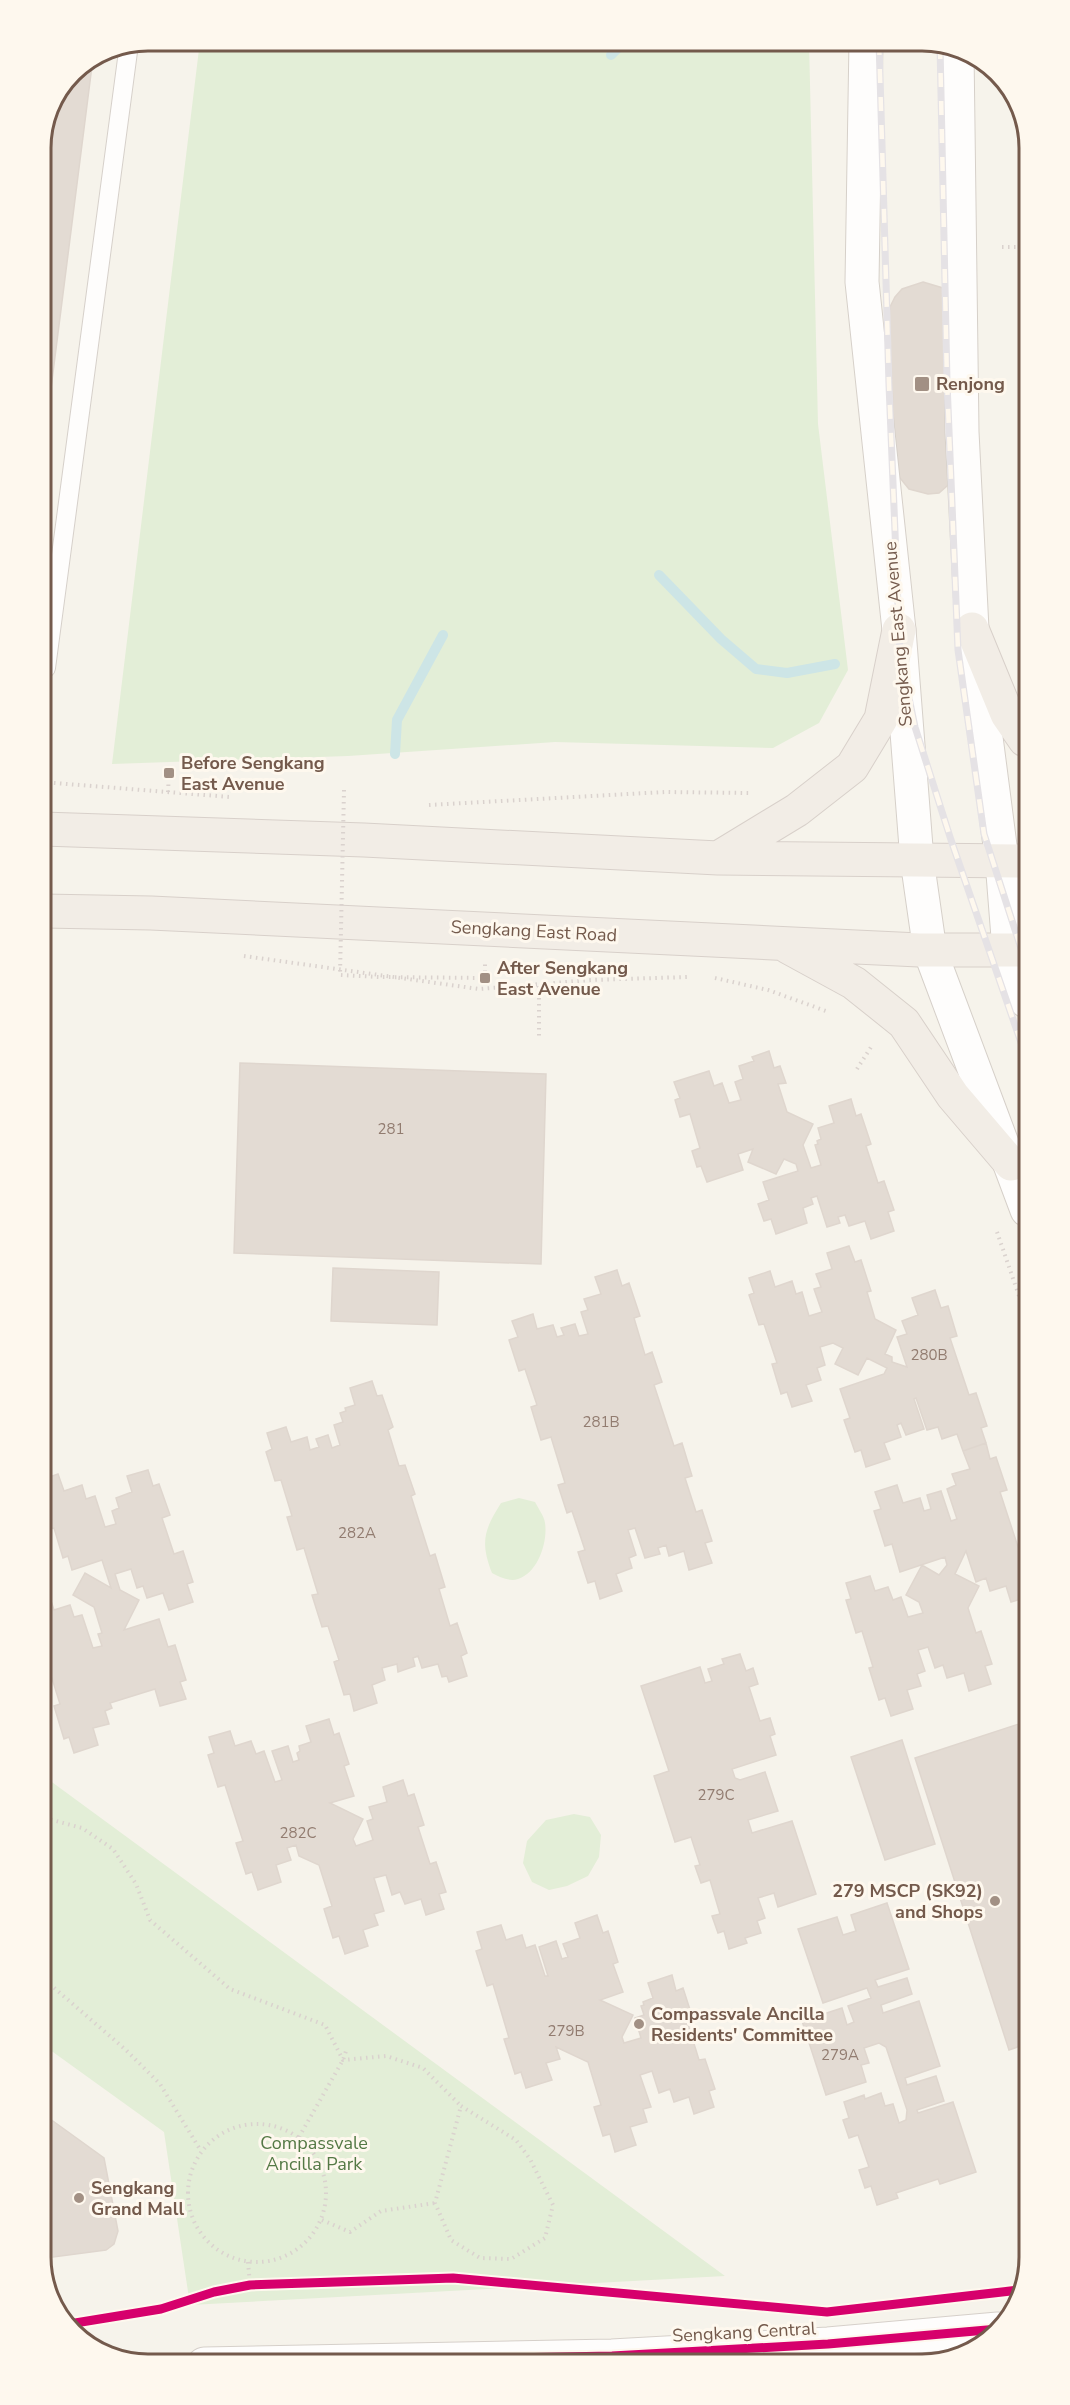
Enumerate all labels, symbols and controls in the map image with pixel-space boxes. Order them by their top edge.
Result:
place label: Renjong [936,372,1005,396]
marker: Renjong [913,375,931,393]
street label: Sengkang East Avenue [878,540,918,728]
place label: Before Sengkang East Avenue [181,751,325,796]
marker: Before Sengkang East Avenue [162,766,176,780]
street label: Sengkang East Road [450,915,618,947]
place label: After Sengkang East Avenue [497,956,628,1001]
marker: After Sengkang East Avenue [478,971,492,985]
house number: 281 [377,1119,405,1139]
house number: 280B [910,1345,948,1365]
house number: 281B [582,1412,620,1432]
house number: 282A [338,1523,376,1543]
house number: 279C [697,1785,735,1805]
house number: 282C [279,1823,317,1843]
place label: 279 MSCP (SK92) and Shops [832,1879,983,1924]
marker: 279 MSCP (SK92) and Shops [988,1894,1002,1908]
place label: Compassvale Ancilla Residents' Committee [651,2002,833,2047]
marker: Compassvale Ancilla Residents' Committee [632,2017,646,2031]
house number: 279B [547,2021,585,2041]
house number: 279A [821,2045,859,2065]
park label: Compassvale Ancilla Park [260,2131,368,2176]
place label: Sengkang Grand Mall [91,2176,184,2221]
marker: Sengkang Grand Mall [72,2191,86,2205]
street label: Sengkang Central [671,2316,817,2348]

